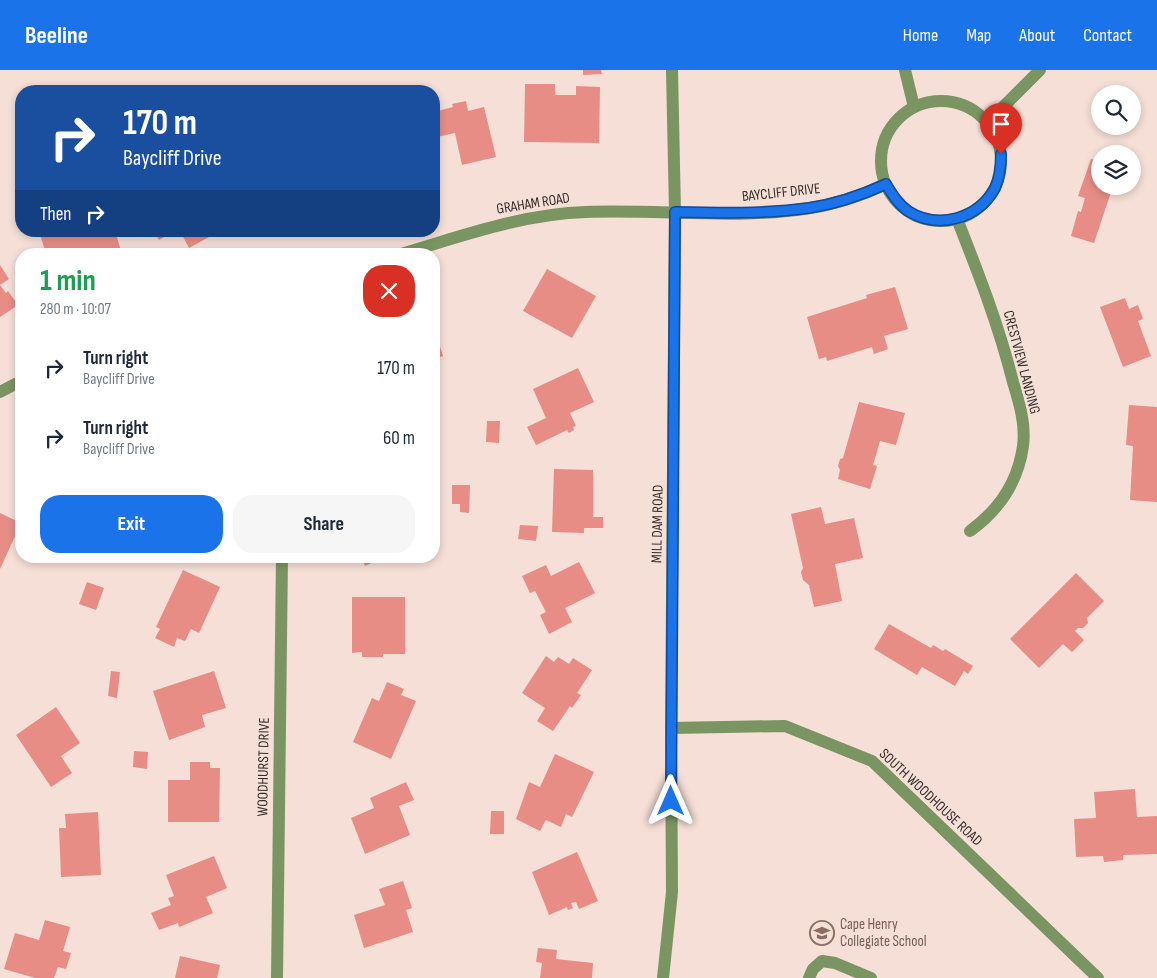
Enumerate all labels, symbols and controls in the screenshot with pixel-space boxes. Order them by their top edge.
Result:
text: Beeline [25,21,88,50]
text: Home [903,25,938,46]
text: Map [966,25,991,46]
text: About [1019,25,1055,46]
text: Contact [1083,25,1132,46]
map controls [1091,85,1141,195]
button: search [1091,85,1141,135]
text: 170 m [123,102,197,145]
pin [980,103,1022,154]
icon: right [40,105,105,170]
icon: arrive [987,110,1015,138]
text: Baycliff Drive [123,145,221,172]
button: layers [1091,145,1141,195]
street label: BAYCLIFF DRIVE [741,179,821,206]
street label: GRAHAM ROAD [495,188,571,219]
icon: right [81,200,109,228]
text: Then [40,203,71,226]
text: 1 min [40,263,96,299]
button: close [363,265,415,317]
text: 280 m · 10:07 [40,300,111,319]
street label: CRESTVIEW LANDING [999,308,1044,416]
text: Turn right [83,347,148,370]
icon: right [40,354,68,382]
text: 170 m [377,357,415,380]
text: Baycliff Drive [83,370,155,389]
text: Turn right [83,417,148,440]
icon: right [40,424,68,452]
text: 60 m [383,427,415,450]
text: Baycliff Drive [83,440,155,459]
street label: MILL DAM ROAD [647,485,668,563]
button: Exit [40,495,223,553]
button: Share [233,495,415,553]
street label: WOODHURST DRIVE [253,717,274,817]
street label: SOUTH WOODHOUSE ROAD [875,745,986,850]
position arrow [644,774,696,826]
place label: Cape Henry Collegiate School [840,915,926,951]
school or university icon: Cape Henry Collegiate School [809,920,835,946]

